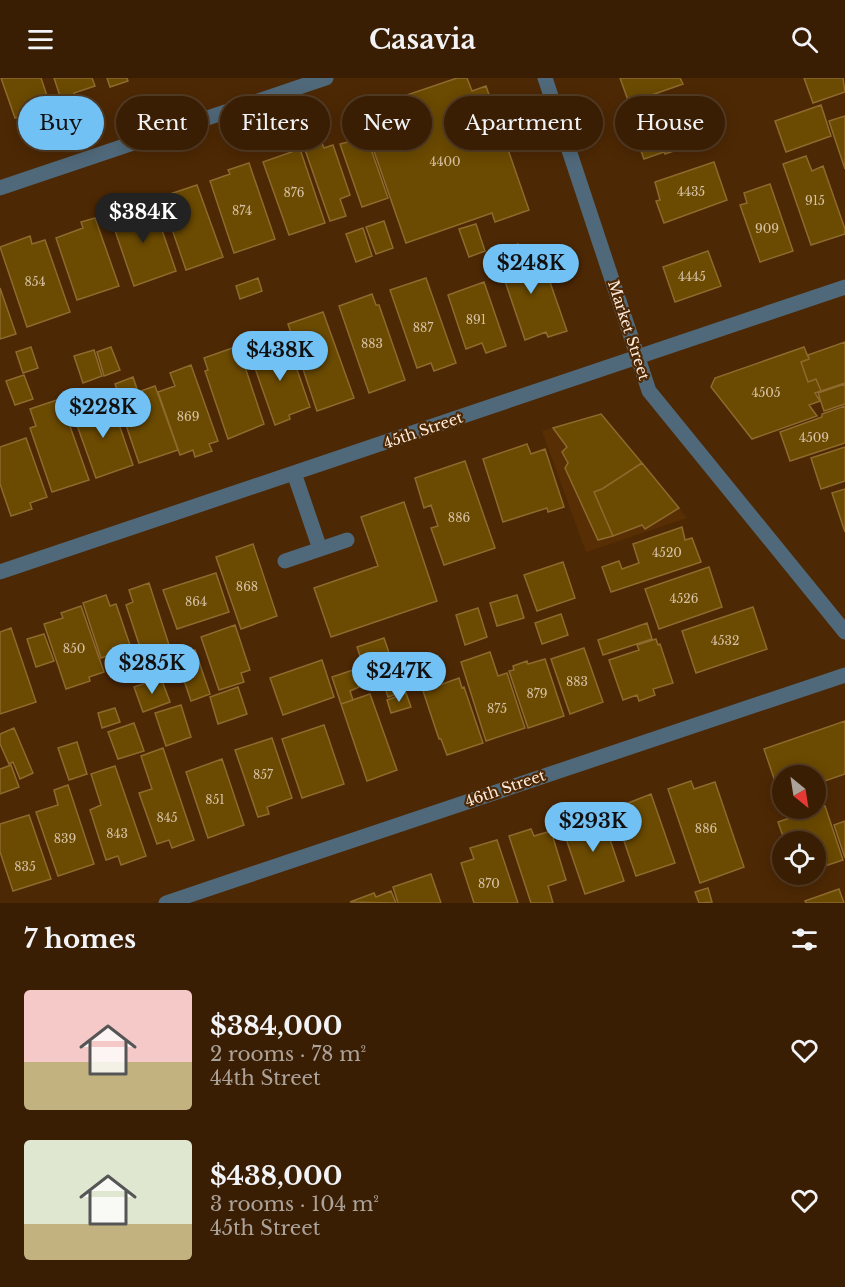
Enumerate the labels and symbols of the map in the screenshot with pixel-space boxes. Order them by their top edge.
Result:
house number: 4400 [429,154,461,169]
house number: 4435 [677,184,705,199]
house number: 876 [283,185,305,200]
pin: $384K [101,193,185,244]
house number: 915 [805,193,825,208]
house number: 874 [232,203,252,218]
house number: 909 [755,221,779,236]
pin: $248K [489,244,573,295]
house number: 4445 [678,269,706,284]
house number: 854 [24,274,46,289]
street label: Market Street [604,278,654,383]
house number: 891 [466,312,486,327]
house number: 887 [413,320,434,335]
pin: $438K [238,331,322,382]
house number: 883 [361,336,383,351]
house number: 4505 [751,385,781,400]
pin: $228K [61,388,145,439]
street label: 45th Street [381,407,466,452]
house number: 869 [177,409,199,424]
house number: 4509 [799,430,829,445]
house number: 886 [448,510,470,525]
house number: 4520 [652,545,682,560]
house number: 868 [236,579,258,594]
house number: 4526 [670,591,699,606]
house number: 864 [185,594,207,609]
house number: 4532 [711,633,739,648]
house number: 850 [63,641,85,656]
pin: $285K [110,644,194,695]
pin: $247K [357,652,441,703]
house number: 883 [566,674,588,689]
house number: 879 [526,686,548,701]
house number: 875 [487,701,507,716]
street label: 46th Street [462,765,548,811]
north arrow [772,765,826,819]
house number: 857 [253,767,274,782]
house number: 851 [205,792,225,807]
pin: $293K [551,802,635,853]
house number: 845 [156,810,178,825]
house number: 886 [695,821,717,836]
house number: 843 [106,826,128,841]
house number: 839 [54,831,76,846]
house number: 835 [14,859,36,874]
house number: 870 [478,876,500,891]

